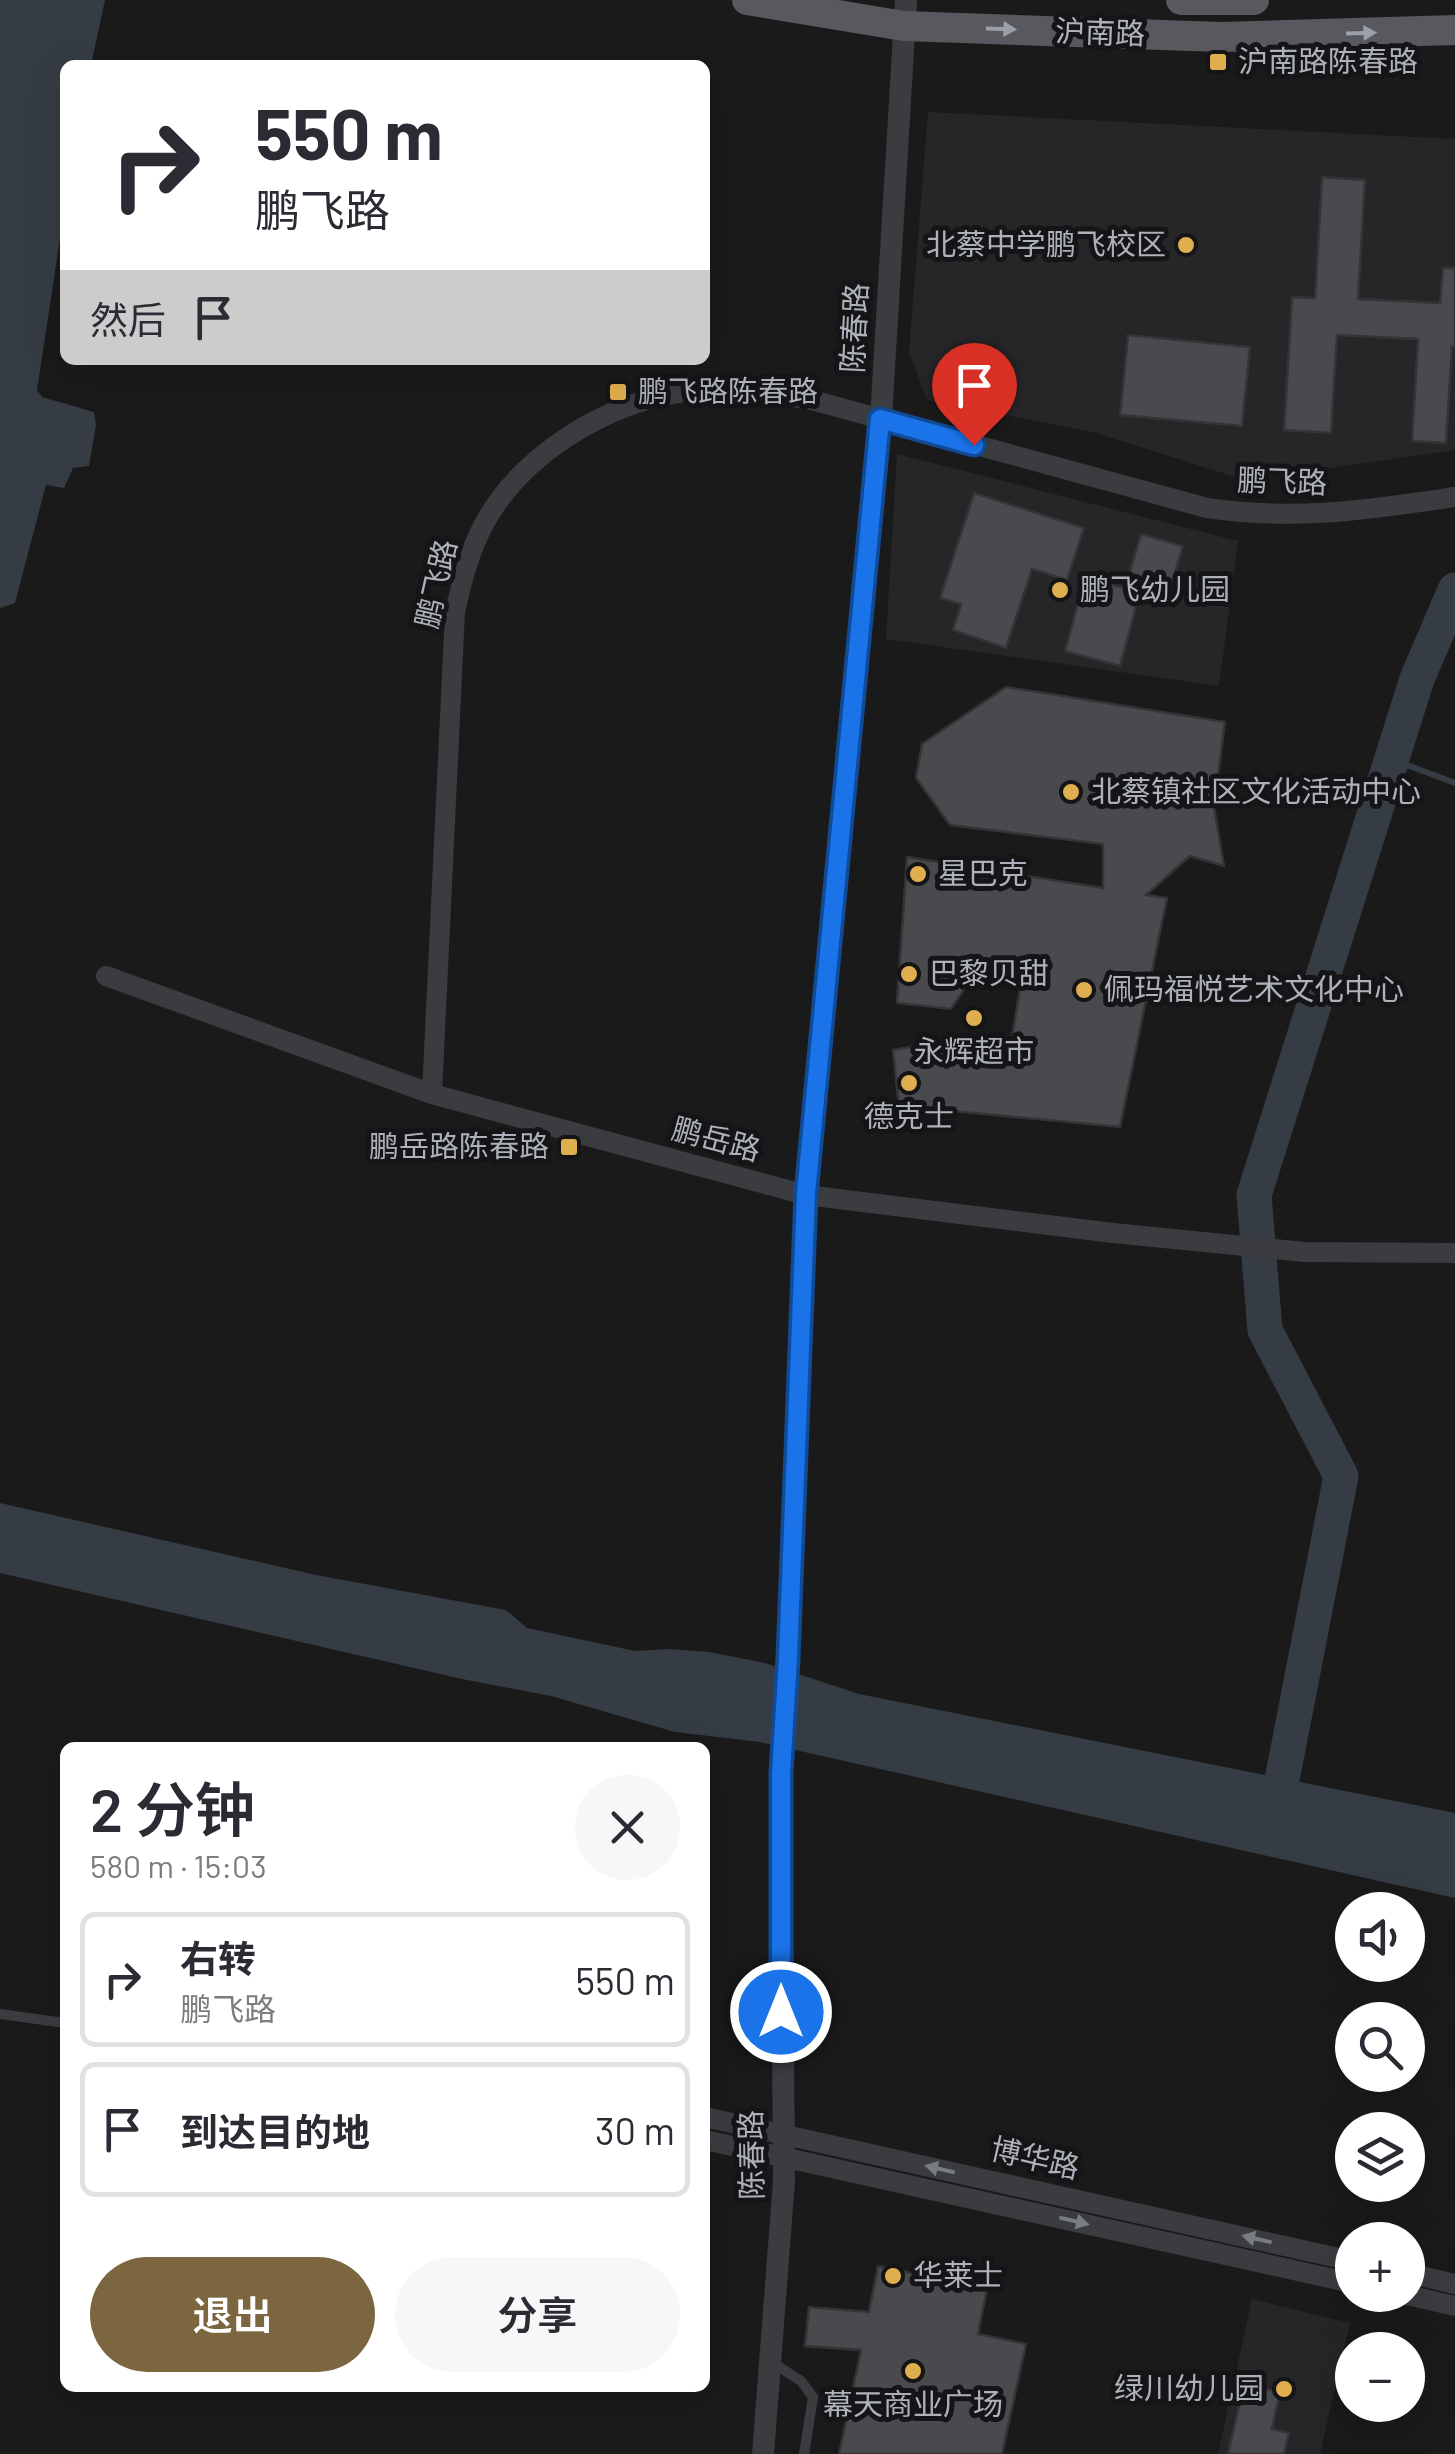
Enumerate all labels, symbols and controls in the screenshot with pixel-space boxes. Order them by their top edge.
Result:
street label: 沪南路 [1054,11,1146,51]
one-way arrow [986,22,1018,38]
one-way arrow [1346,24,1378,40]
place label: 沪南路陈春路 [1238,42,1418,78]
marker: 沪南路陈春路 [1207,51,1229,73]
text: 550 m [255,90,443,174]
icon: right [90,100,220,230]
text: 鹏飞路 [255,182,390,236]
place label: 北蔡中学鹏飞校区 [926,225,1166,261]
marker: 北蔡中学鹏飞校区 [1175,234,1197,256]
street label: 陈春路 [833,282,873,374]
icon: arrive [186,290,241,345]
text: 然后 [90,296,166,342]
pin [932,343,1017,446]
icon: arrive [947,358,1002,413]
place label: 鹏飞路陈春路 [638,372,818,408]
marker: 鹏飞路陈春路 [607,381,629,403]
street label: 鹏飞路 [1236,460,1328,500]
street label: 鹏飞路 [407,536,463,631]
place label: 鹏飞幼儿园 [1080,570,1230,606]
marker: 鹏飞幼儿园 [1049,579,1071,601]
place label: 北蔡镇社区文化活动中心 [1091,772,1421,808]
marker: 北蔡镇社区文化活动中心 [1060,781,1082,803]
place label: 星巴克 [938,854,1028,890]
marker: 星巴克 [907,863,929,885]
place label: 巴黎贝甜 [929,954,1049,990]
marker: 巴黎贝甜 [898,963,920,985]
place label: 佩玛福悦艺术文化中心 [1104,970,1404,1006]
marker: 佩玛福悦艺术文化中心 [1073,979,1095,1001]
marker: 永辉超市 [963,1007,985,1029]
place label: 永辉超市 [914,1032,1034,1068]
marker: 德克士 [898,1072,920,1094]
place label: 德克士 [864,1097,954,1133]
street label: 鹏岳路 [668,1109,765,1167]
place label: 鹏岳路陈春路 [369,1127,549,1163]
marker: 鹏岳路陈春路 [558,1136,580,1158]
text: 2 分钟 [90,1772,255,1844]
button: close [575,1775,680,1880]
text: 580 m · 15:03 [90,1846,267,1884]
map controls [1335,1892,1425,2422]
button: sound [1335,1892,1425,1982]
text: 右转 [180,1935,256,1981]
icon: right [95,1952,150,2007]
text: 550 m [575,1957,675,2003]
position arrow [729,1960,833,2064]
text: 鹏飞路 [180,1989,276,2027]
button: search [1335,2002,1425,2092]
icon: arrive [95,2102,150,2157]
text: 30 m [595,2107,675,2153]
text: 到达目的地 [180,2108,370,2154]
street label: 陈春路 [731,2110,769,2200]
button: layers [1335,2112,1425,2202]
street label: 博华路 [988,2129,1083,2185]
one-way arrow [924,2161,955,2176]
one-way arrow [1059,2214,1090,2229]
button: + [1335,2222,1425,2312]
one-way arrow [1241,2231,1272,2247]
place label: 华莱士 [913,2256,1003,2292]
button: 退出 [90,2257,375,2372]
button: 分享 [395,2257,680,2372]
marker: 华莱士 [882,2265,904,2287]
button: − [1335,2332,1425,2422]
marker: 幕天商业广场 [902,2360,924,2382]
place label: 绿川幼儿园 [1114,2369,1264,2405]
marker: 绿川幼儿园 [1273,2378,1295,2400]
place label: 幕天商业广场 [823,2385,1003,2421]

